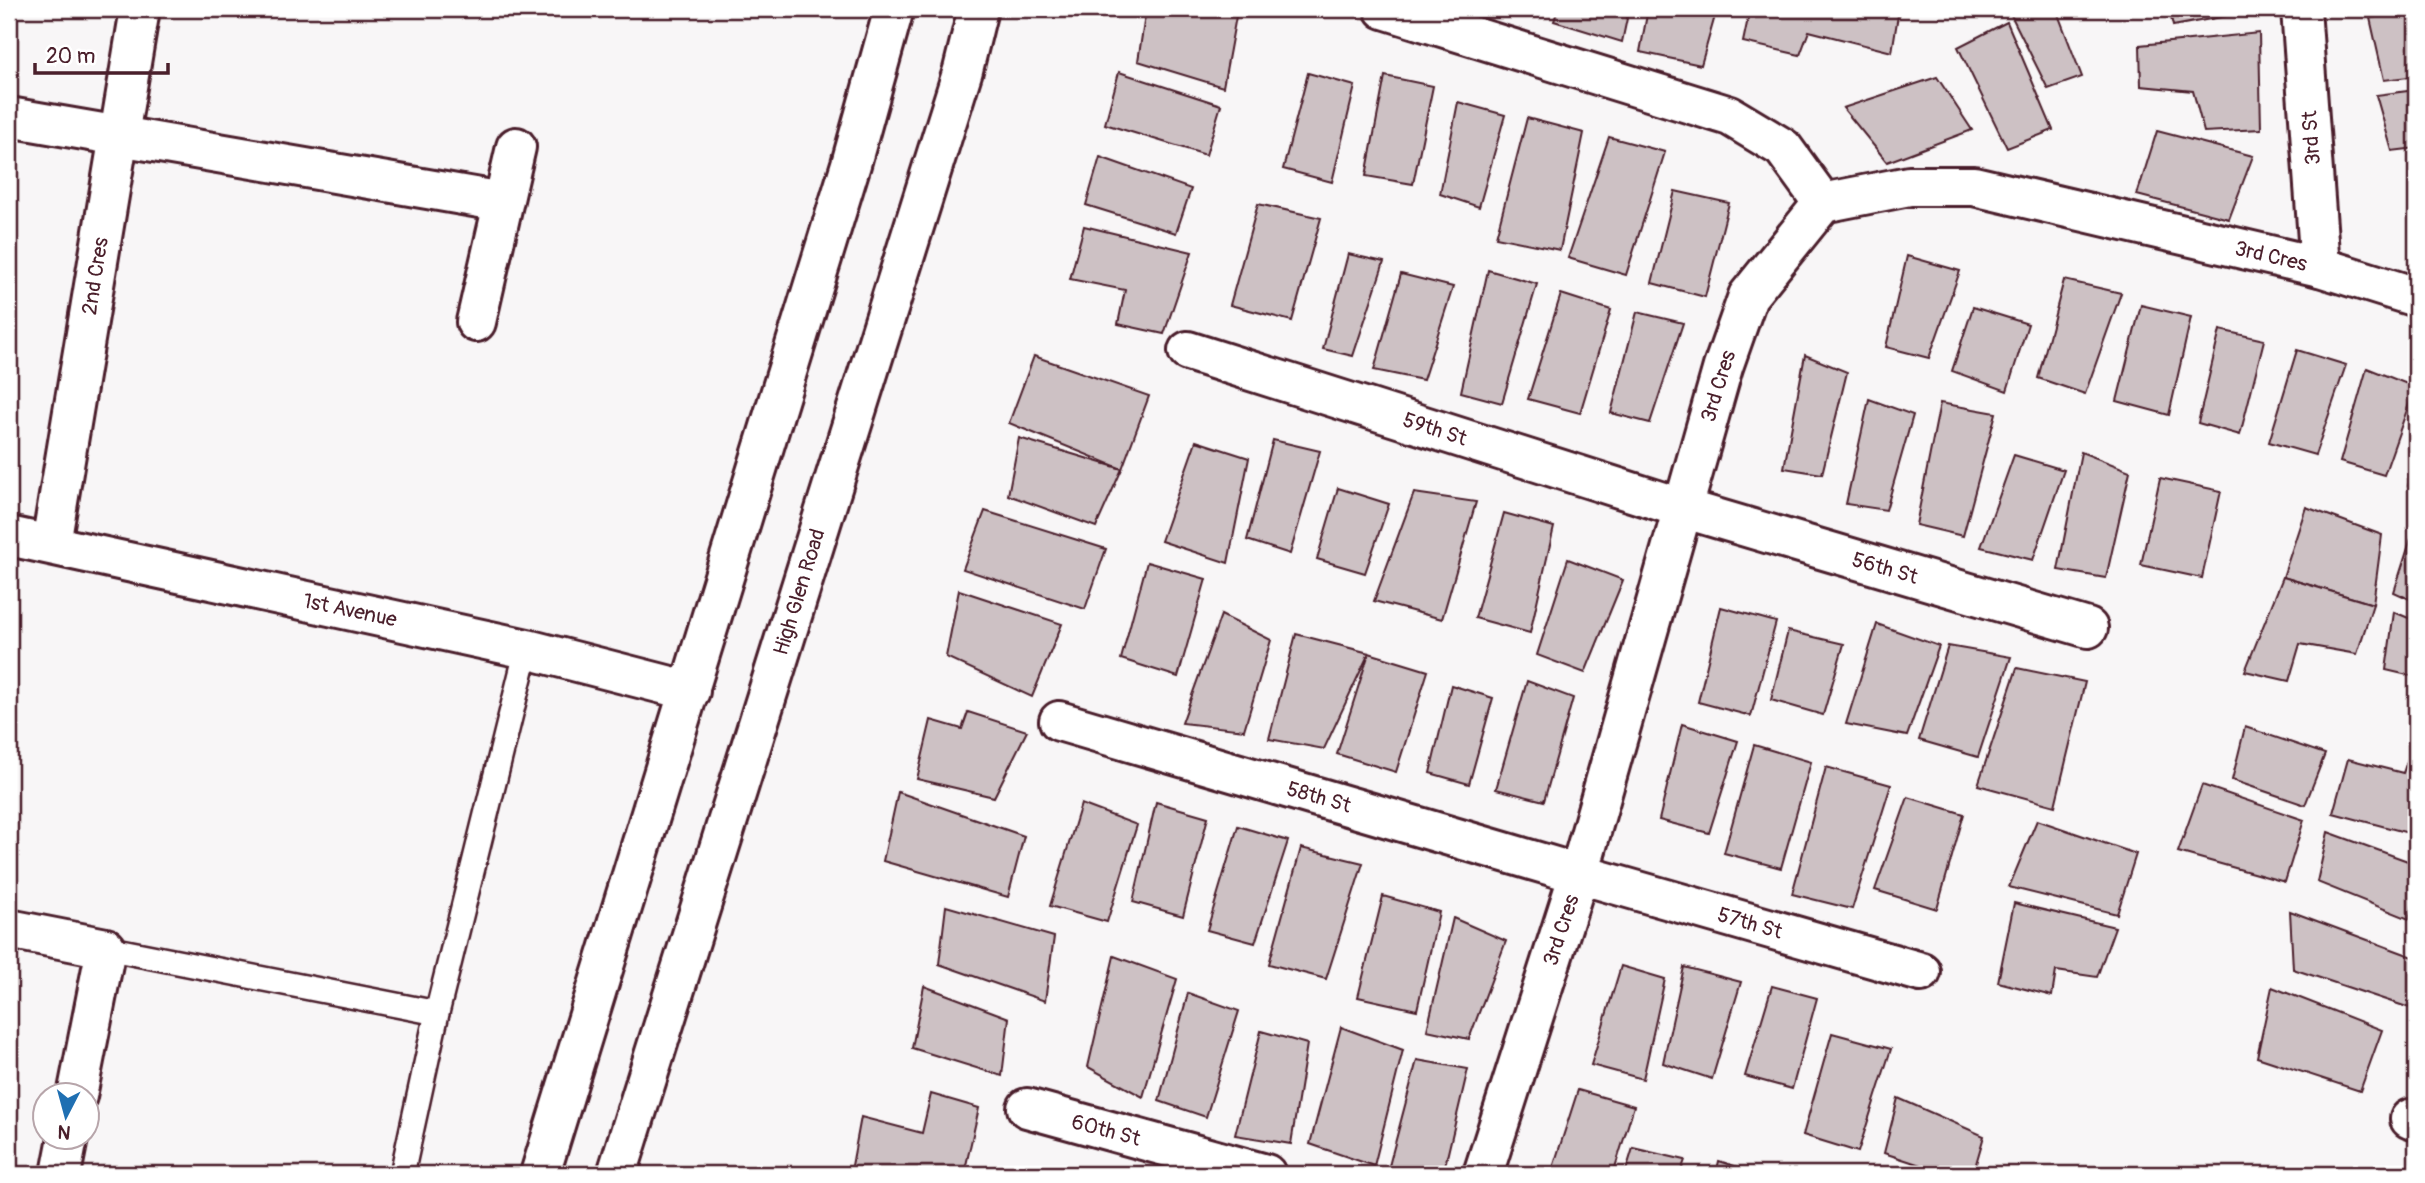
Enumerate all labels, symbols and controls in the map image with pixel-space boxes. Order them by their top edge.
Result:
scale bar [35,32,168,76]
text: 20 m [46,43,95,70]
street label: 3rd St [2296,109,2327,166]
street label: 2nd Cres [76,235,115,317]
street label: 3rd Cres [2232,235,2310,278]
street label: 3rd Cres [1695,347,1742,425]
street label: 59th St [1399,406,1471,453]
street label: High Glen Road [767,526,832,659]
street label: 56th St [1849,546,1921,591]
street label: 1st Avenue [301,587,400,634]
street label: 58th St [1284,775,1355,820]
street label: 3rd Cres [1537,890,1586,969]
street label: 57th St [1714,901,1786,946]
north arrow [32,1082,102,1152]
street label: 60th St [1069,1108,1144,1153]
text: N [57,1119,72,1145]

